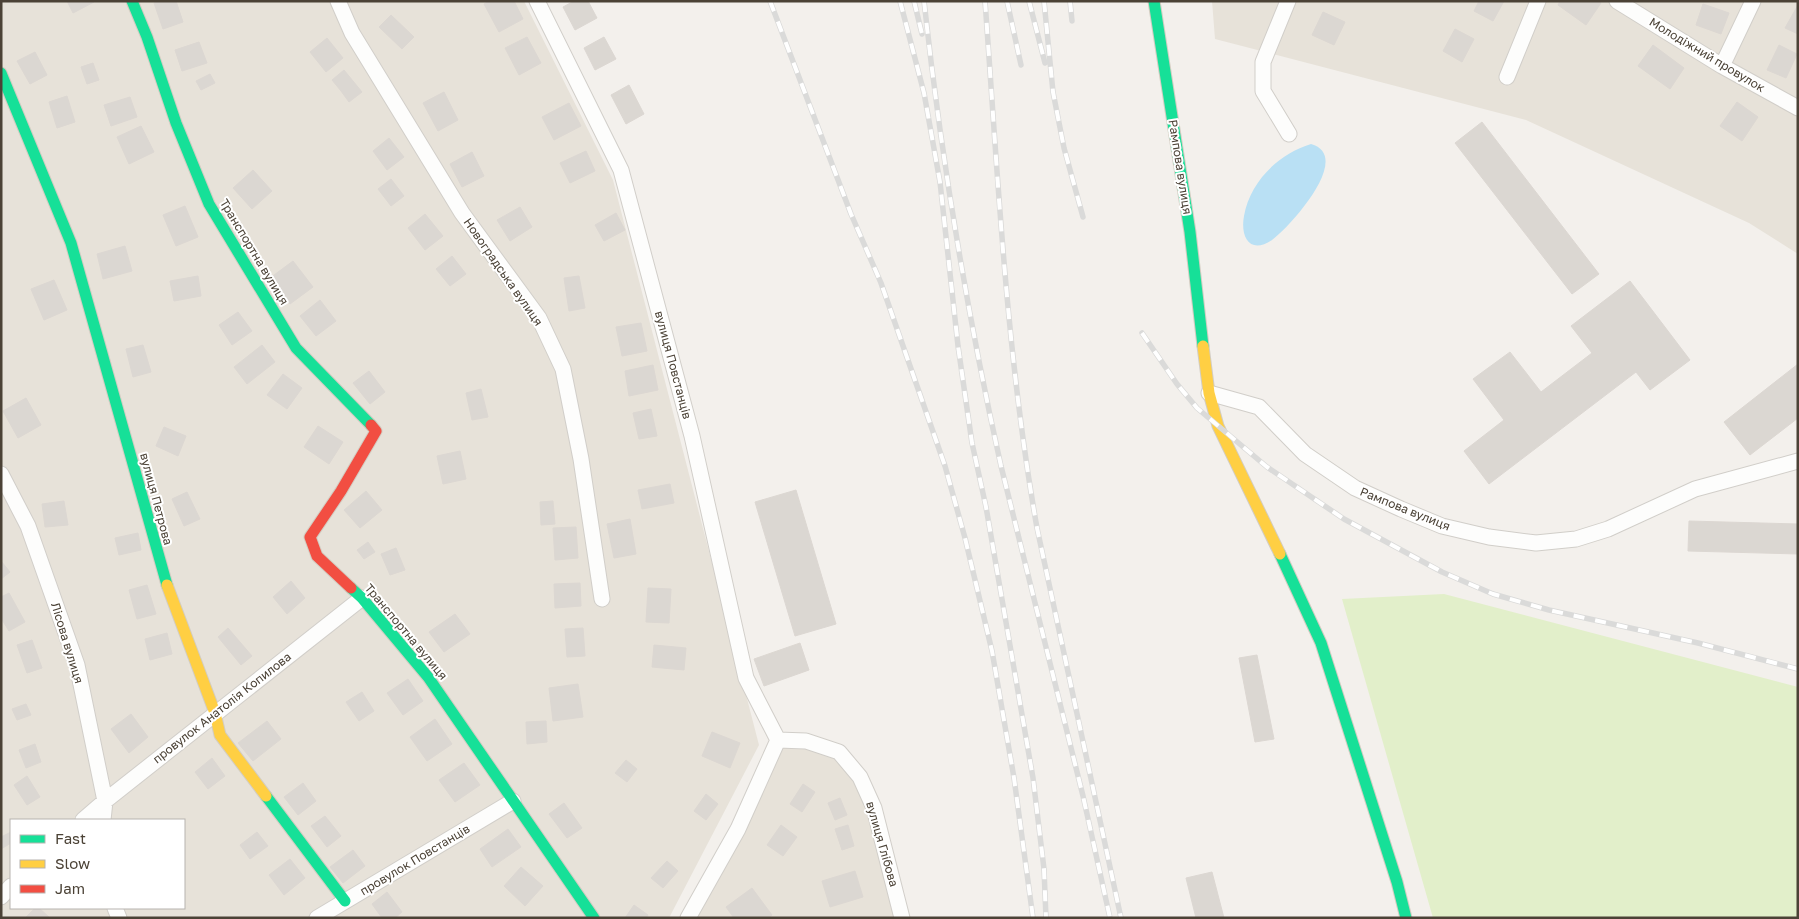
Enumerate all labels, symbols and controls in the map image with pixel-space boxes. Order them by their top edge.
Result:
street label: Молодіжний провулок [1647,14,1768,95]
street label: Рампова вулиця [1166,118,1195,216]
street label: Транспортна вулиця [217,196,292,307]
street label: Новоградська вулиця [460,215,546,329]
street label: вулиця Повстанців [652,309,695,421]
street label: вулиця Петрова [137,451,176,547]
street label: Рампова вулиця [1358,484,1453,533]
street label: Транспортна вулиця [362,581,451,683]
street label: Лісова вулиця [48,601,87,685]
street label: провулок Анатолія Копилова [149,649,294,766]
street label: вулиця Глібова [863,799,902,888]
legend [10,819,185,909]
street label: провулок Повстанців [357,821,473,898]
text: Fast [55,829,86,847]
text: Slow [55,854,90,872]
text: Jam [55,879,85,897]

